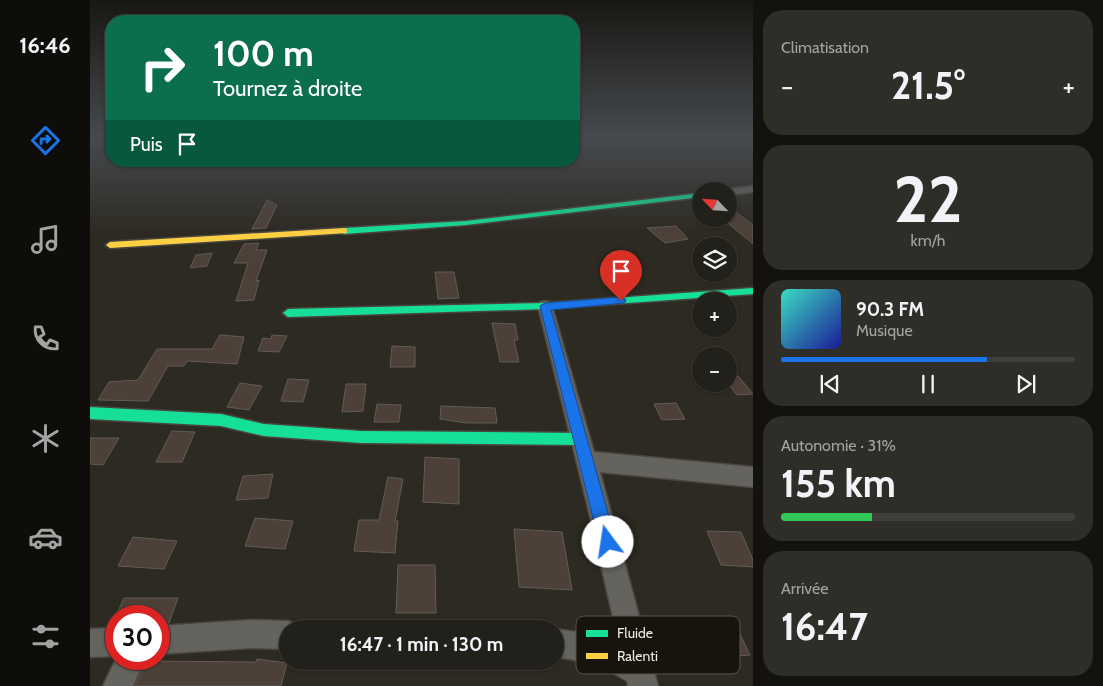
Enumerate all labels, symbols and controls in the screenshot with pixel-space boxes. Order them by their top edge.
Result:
text: 16:46 [19,32,71,59]
text: 100 m [213,32,314,75]
icon: right [130,35,195,100]
text: Climatisation [781,38,869,57]
text: 21.5° [891,62,965,109]
text: − [781,69,793,103]
text: + [1063,69,1075,103]
text: Tournez à droite [213,75,362,102]
icon: directions [28,123,63,158]
icon: arrive [173,130,201,158]
text: Puis [130,133,163,156]
text: 22 [894,159,962,238]
north arrow [692,182,738,228]
map controls [692,182,737,392]
icon: music [28,222,63,257]
text: km/h [910,231,946,250]
button: layers [692,237,737,282]
pin [600,250,642,301]
icon: arrive [607,257,635,285]
button: + [692,292,737,337]
text: 90.3 FM [856,298,924,321]
icon: phone [28,321,63,356]
text: Musique [856,321,913,340]
button: − [692,347,737,392]
icon: previous [816,370,844,398]
icon: pause [914,370,942,398]
icon: next [1012,370,1040,398]
icon: climate [28,421,63,456]
text: Autonomie · 31% [781,436,896,455]
text: 155 km [781,460,896,507]
position arrow [581,515,633,567]
icon: car [28,520,63,555]
text: Arrivée [781,579,828,598]
text: 16:47 [781,603,868,650]
speed limit sign: 30 [105,605,170,670]
legend [576,616,740,674]
icon: filters [28,619,63,654]
text: Fluide [617,624,653,642]
text: 16:47 · 1 min · 130 m [340,633,503,656]
text: Ralenti [617,647,658,665]

